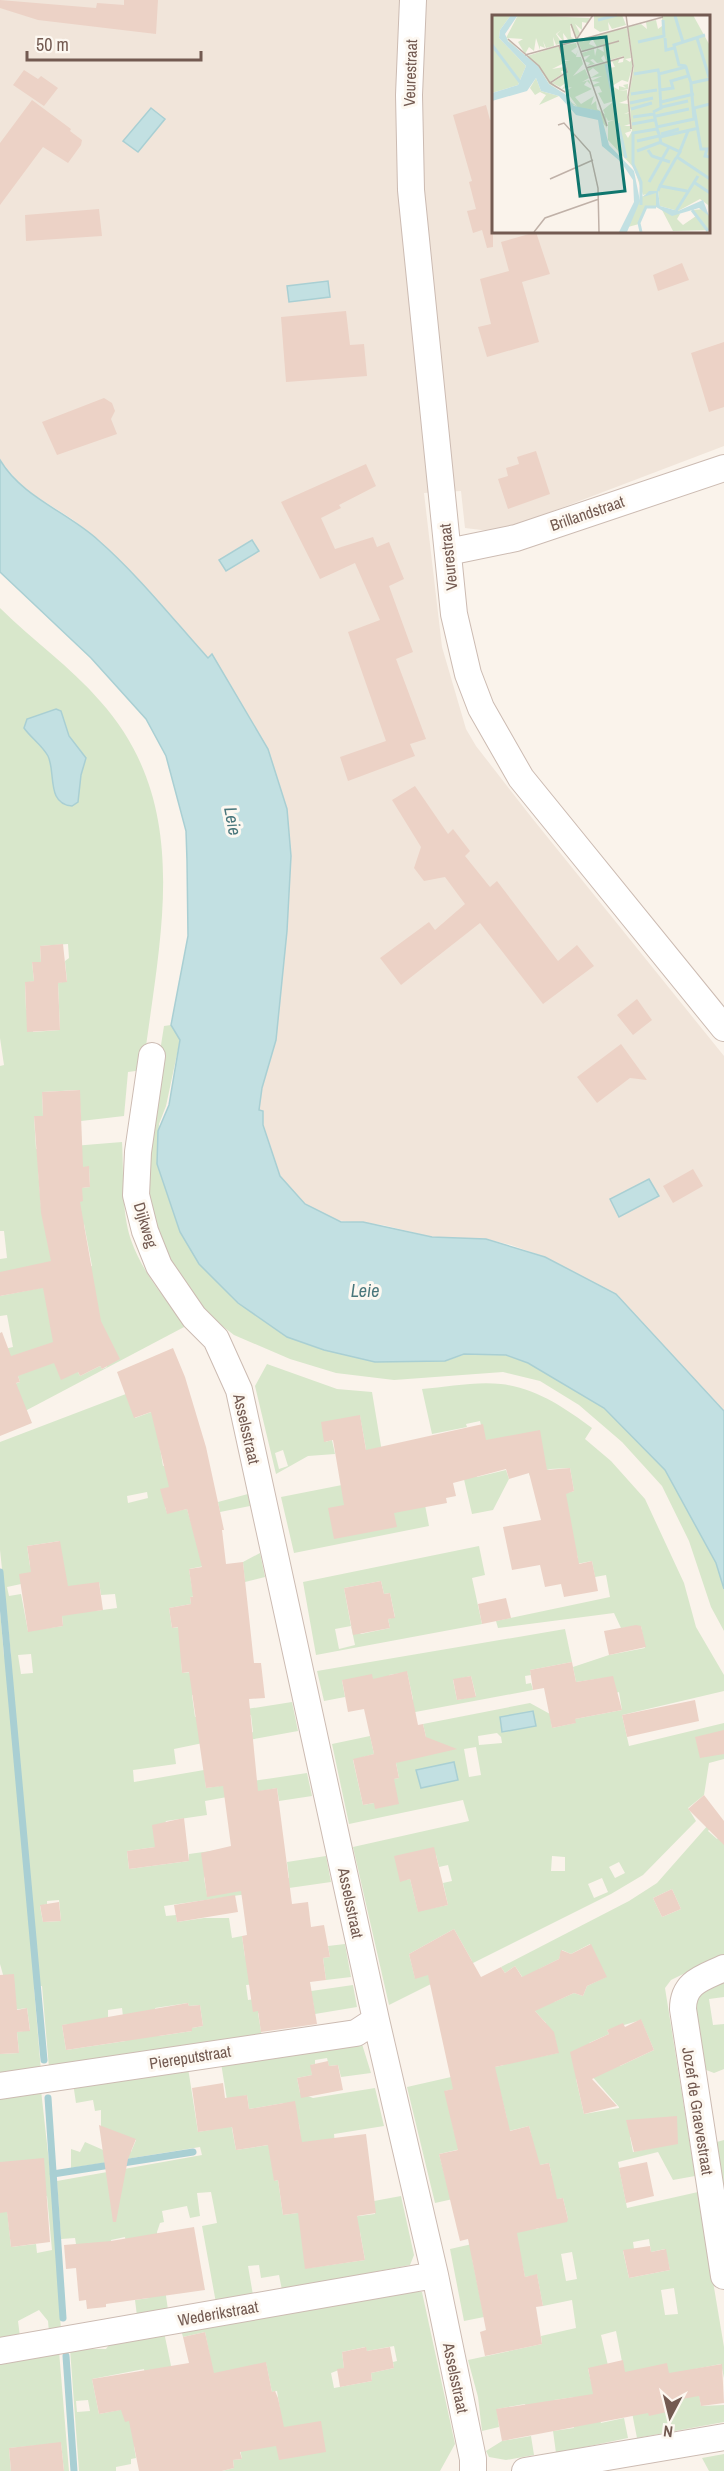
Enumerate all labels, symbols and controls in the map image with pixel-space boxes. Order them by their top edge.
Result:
inset map [492,15,709,232]
scale bar [27,24,201,62]
text: 50 m [36,32,69,57]
street label: Veurestraat [398,39,422,107]
street label: Brillandstraat [547,490,627,536]
street label: Veurestraat [434,522,462,592]
water label: Leie [218,805,248,837]
street label: Dijkweg [129,1199,164,1251]
water label: Leie [351,1278,379,1303]
street label: Asselsstraat [228,1391,266,1467]
street label: Asselsstraat [333,1865,369,1941]
street label: Piereputstraat [148,2040,233,2074]
street label: Jozef de Graevestraat [677,2046,719,2177]
street label: Wederikstraat [176,2295,260,2331]
street label: Asselsstraat [438,2340,474,2416]
north arrow [640,2387,700,2447]
text: N [662,2420,674,2443]

